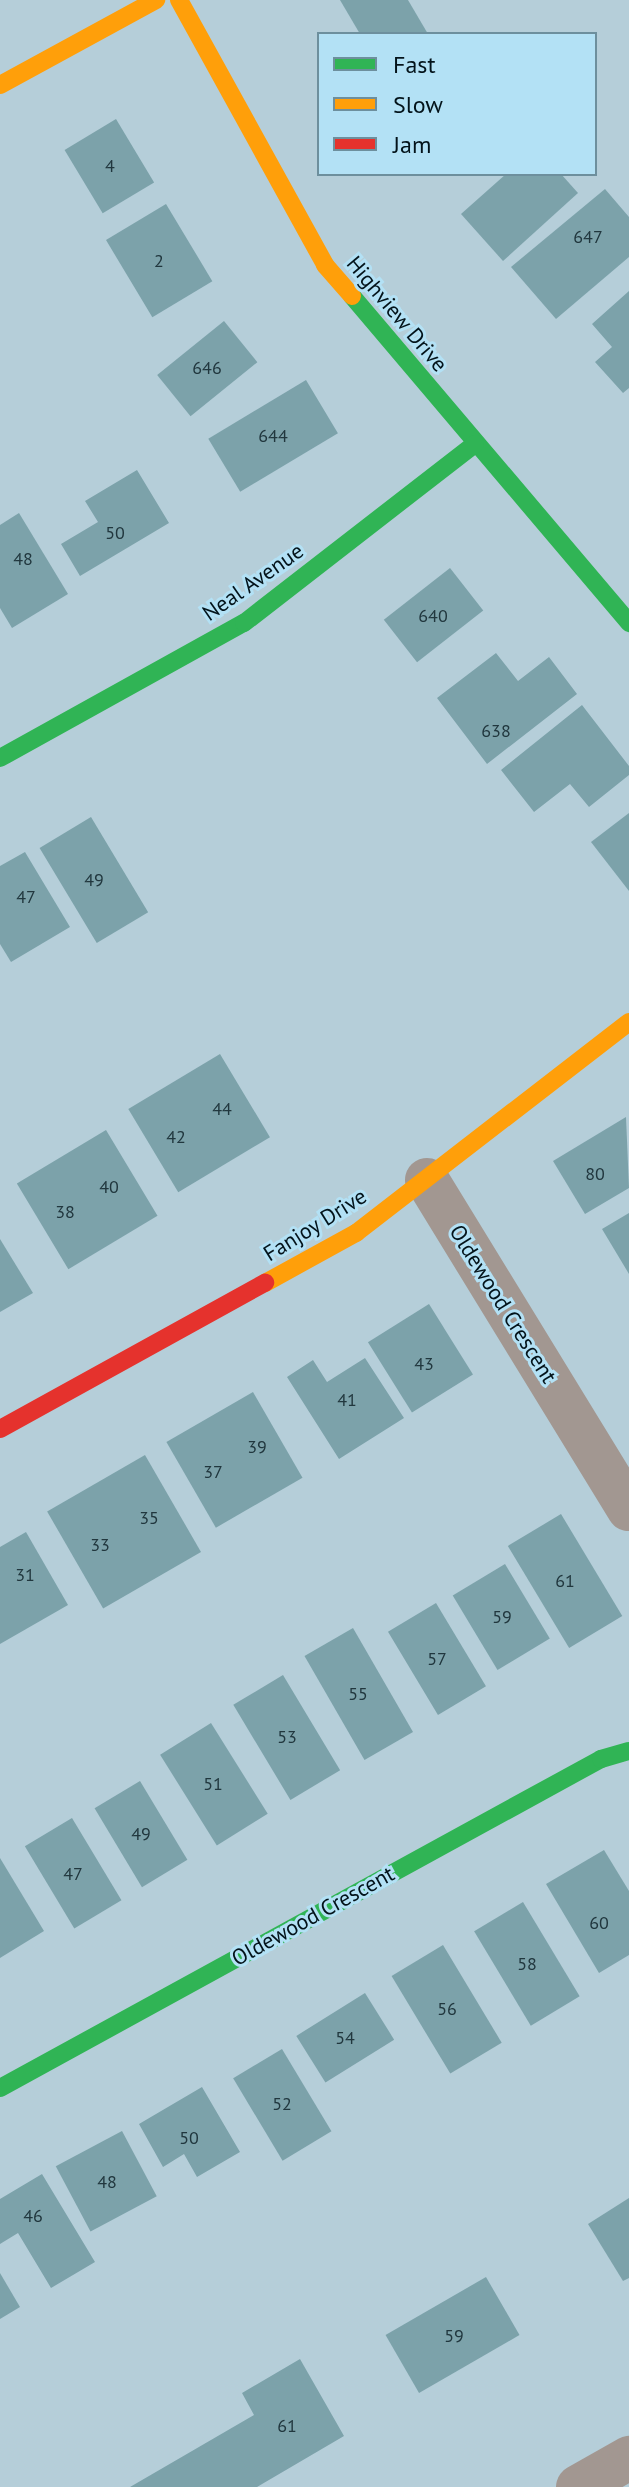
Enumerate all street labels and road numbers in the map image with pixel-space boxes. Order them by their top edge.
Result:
street label: Highview Drive [341,251,453,377]
street label: Neal Avenue [197,537,309,627]
street label: Fanjoy Drive [258,1183,372,1267]
street label: Oldewood Crescent [444,1220,562,1388]
street label: Oldewood Crescent [227,1860,399,1972]

